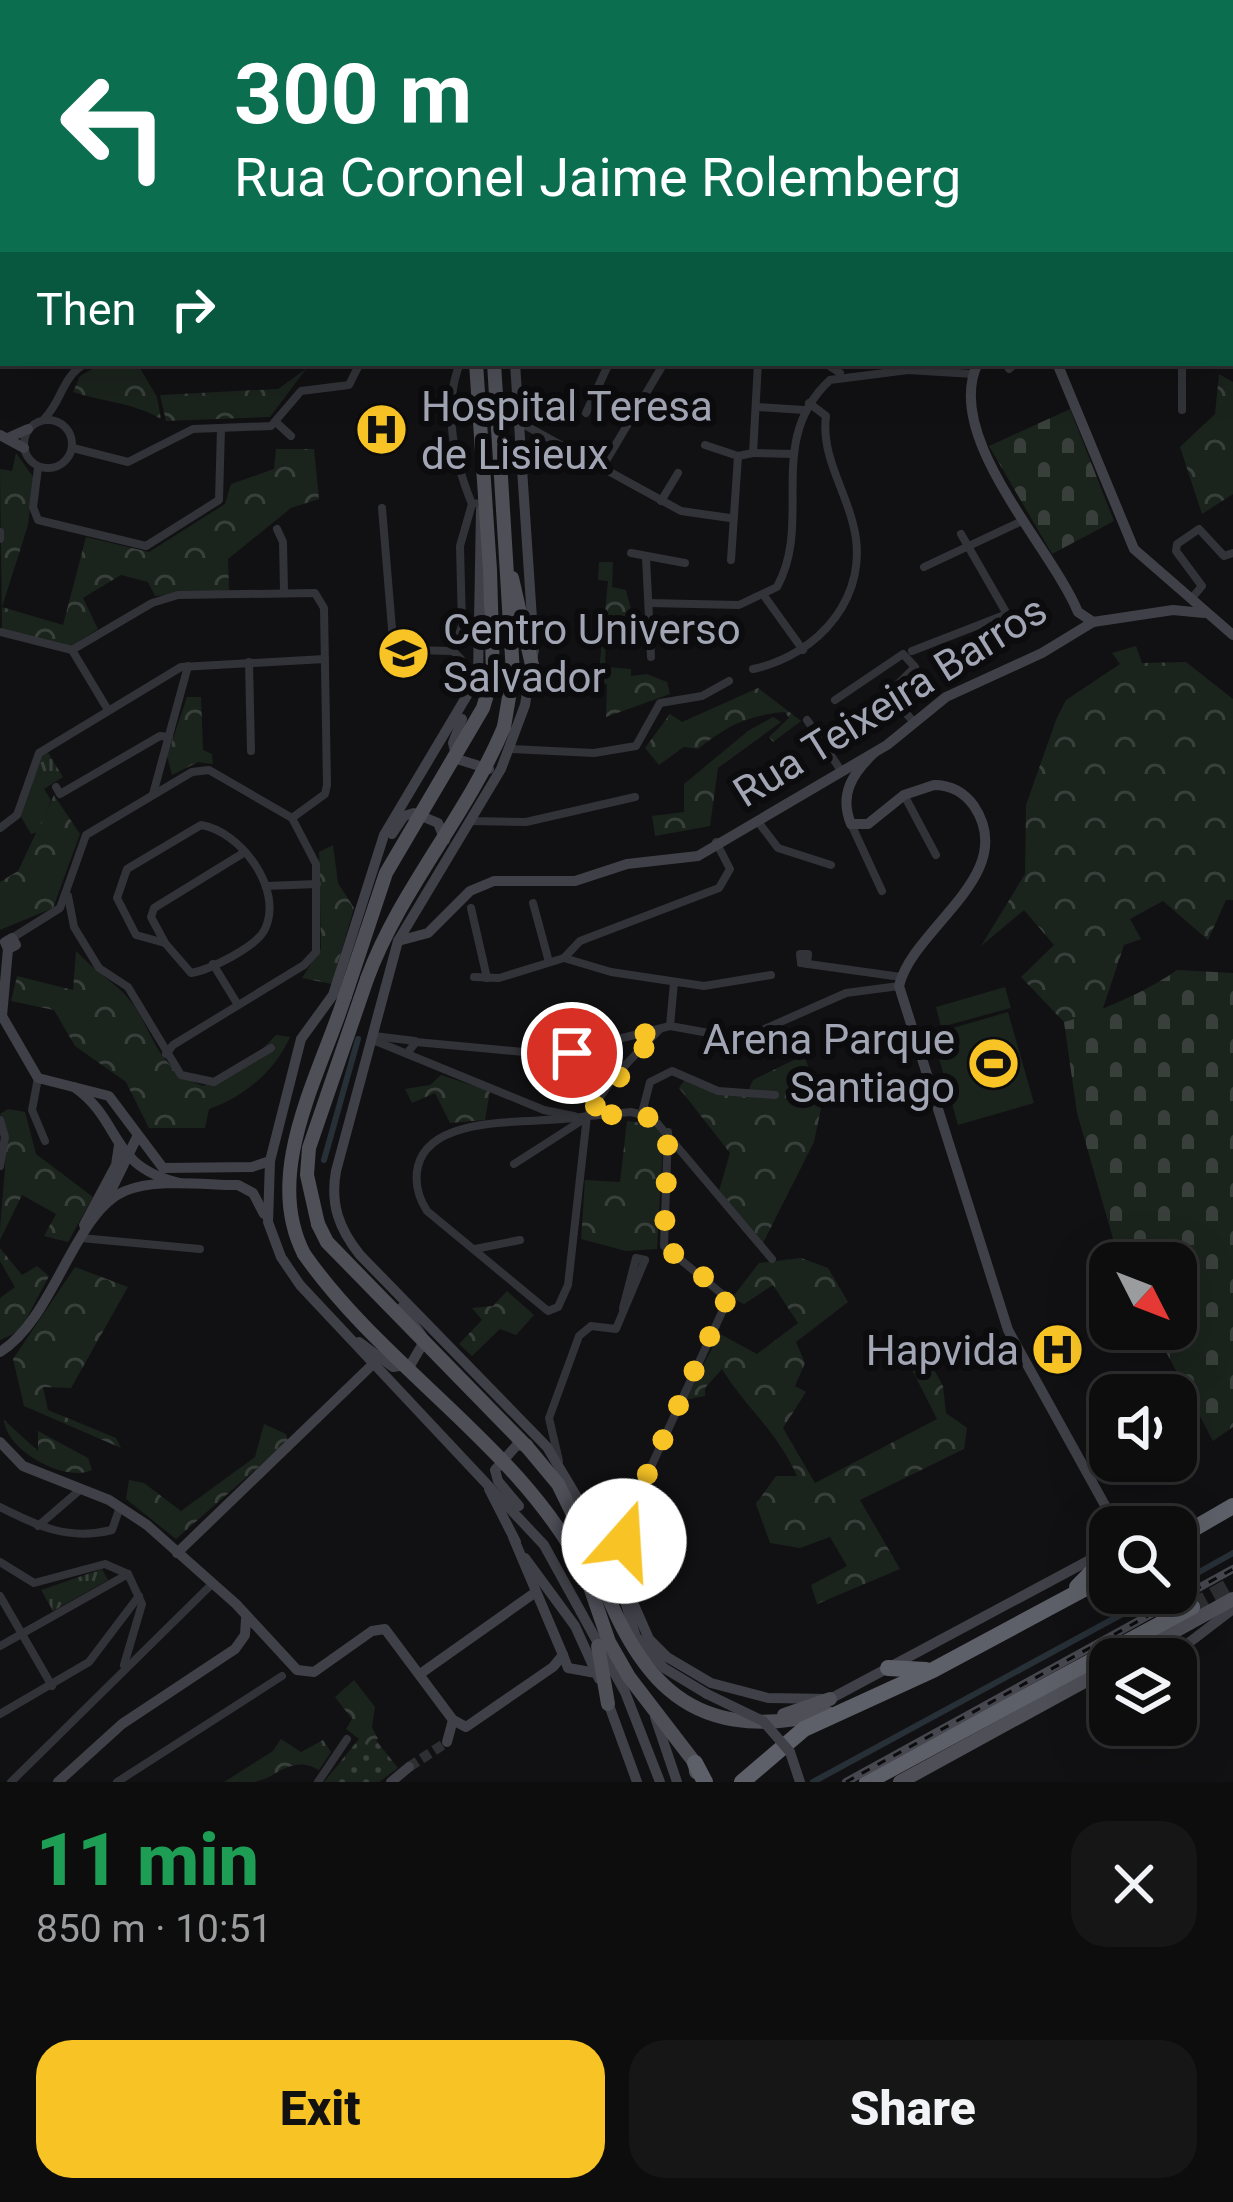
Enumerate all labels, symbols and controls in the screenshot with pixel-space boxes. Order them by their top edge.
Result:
text: 300 m [234,45,472,144]
icon: left [36,48,192,204]
text: Rua Coronel Jaime Rolemberg [234,146,961,209]
icon: right [160,276,226,342]
text: Then [36,283,136,336]
place label: Hospital Teresa de Lisieux [421,382,713,479]
hospital icon: Hospital Teresa de Lisieux [354,402,410,458]
street label: Rua Teixeira Barros [725,585,1055,817]
place label: Centro Universo Salvador [443,605,741,702]
school or university icon: Centro Universo Salvador [376,625,432,681]
pin [521,1002,623,1104]
place label: Arena Parque Santiago [703,1015,955,1112]
icon: arrive [539,1020,605,1086]
sports icon: Arena Parque Santiago [966,1035,1022,1091]
north arrow [1089,1242,1197,1350]
map controls [1089,1242,1197,1746]
hospital icon: Hapvida [1030,1322,1086,1378]
place label: Hapvida [866,1326,1019,1375]
button: sound [1089,1374,1197,1482]
position arrow [561,1478,687,1604]
button: search [1089,1506,1197,1614]
button: layers [1089,1638,1197,1746]
text: 11 min [36,1818,259,1903]
button: close [1071,1821,1197,1947]
text: 850 m · 10:51 [36,1906,272,1952]
button: Exit [36,2040,605,2178]
button: Share [629,2040,1197,2178]

